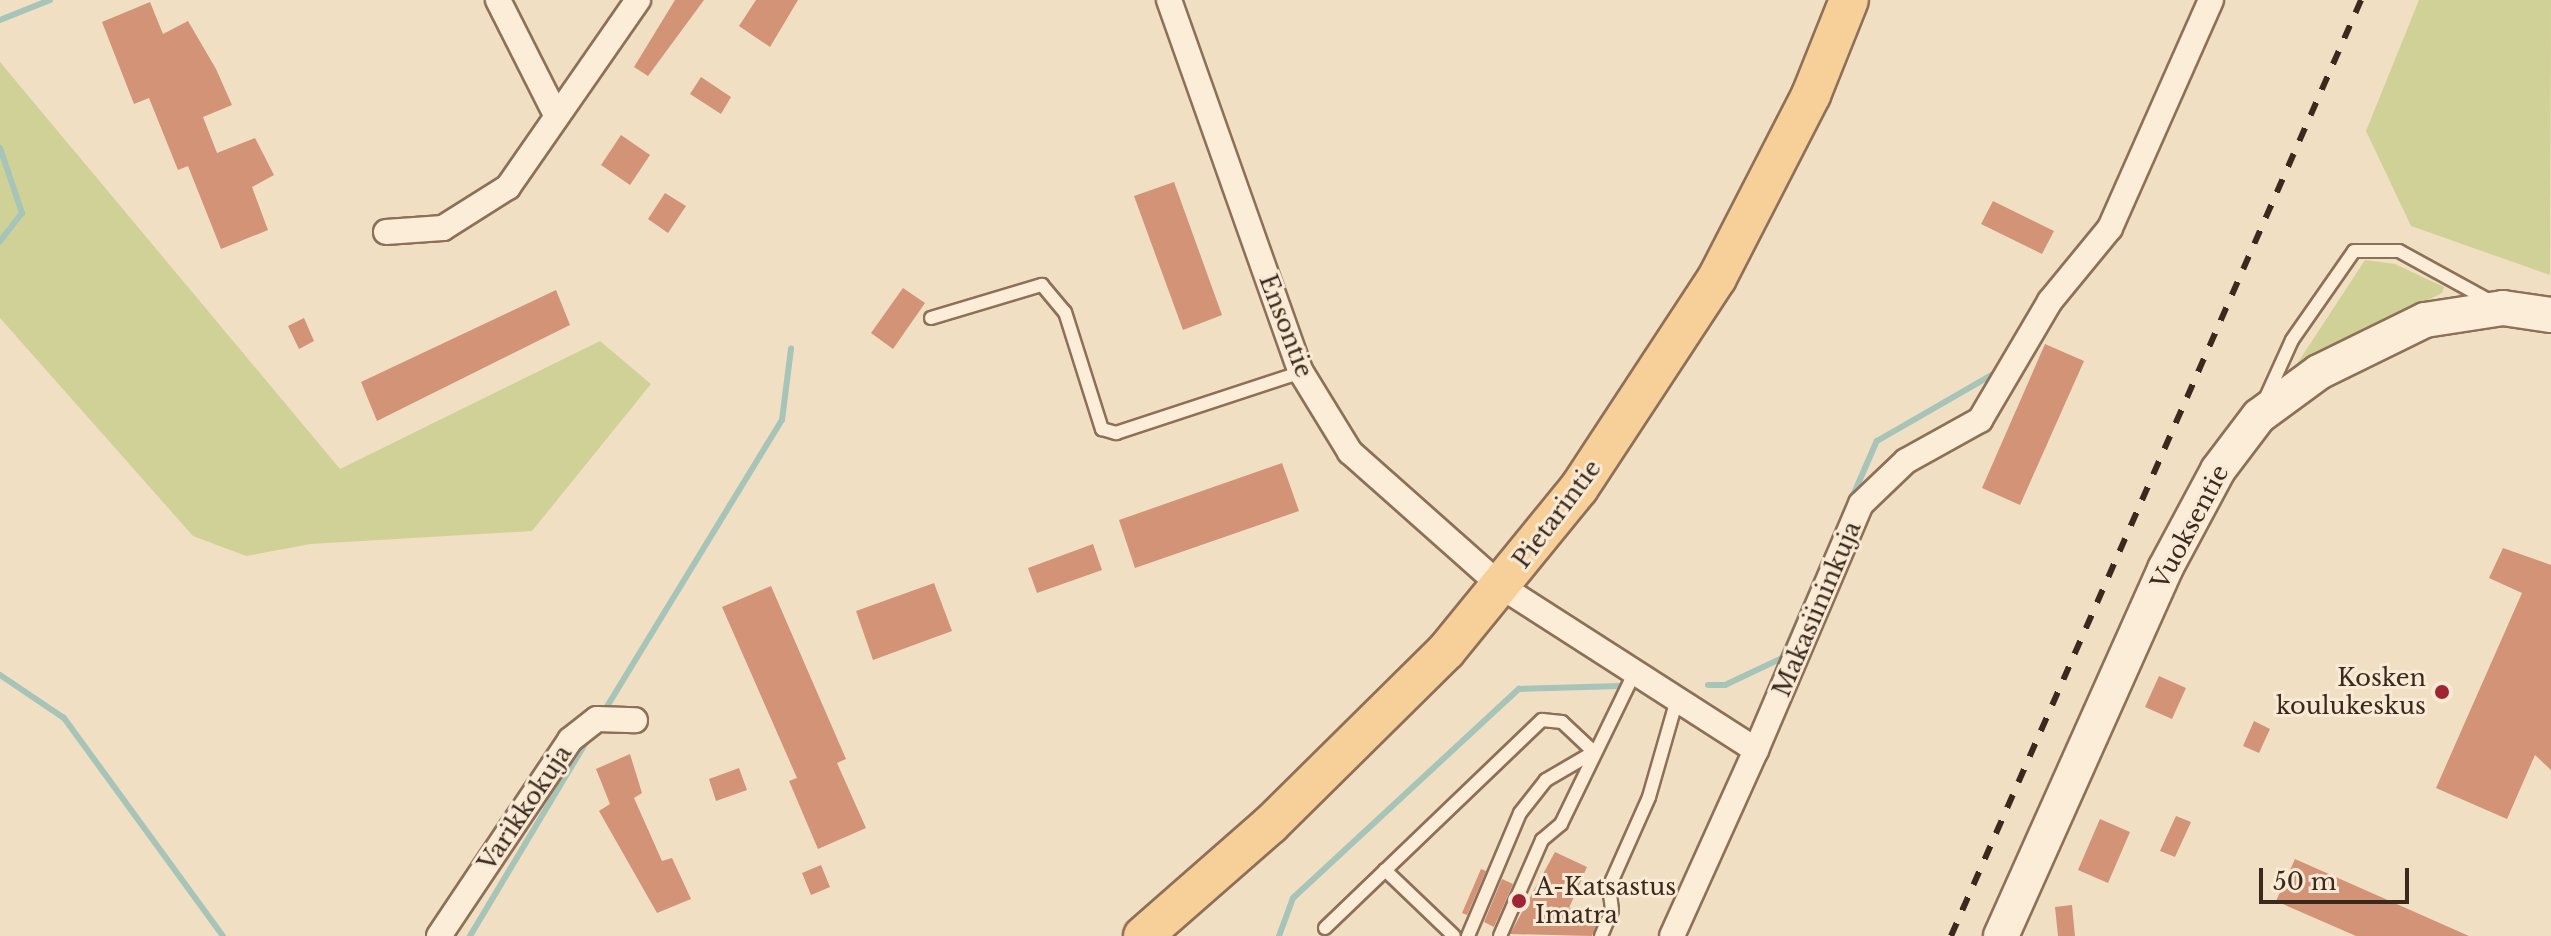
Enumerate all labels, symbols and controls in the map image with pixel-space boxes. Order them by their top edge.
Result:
street label: Ensontie [1253,270,1319,382]
street label: Pietarintie [1507,454,1607,574]
street label: Vuoksentie [2145,460,2235,594]
street label: Makasiininkuja [1767,517,1867,701]
place label: Kosken koulukeskus [2276,664,2426,720]
marker: Kosken koulukeskus [2433,683,2451,701]
street label: Varikkokuja [472,740,578,876]
scale bar [2263,852,2413,902]
text: 50 m [2273,867,2336,896]
place label: A-Katsastus Imatra [1535,873,1676,929]
marker: A-Katsastus Imatra [1510,892,1528,910]

